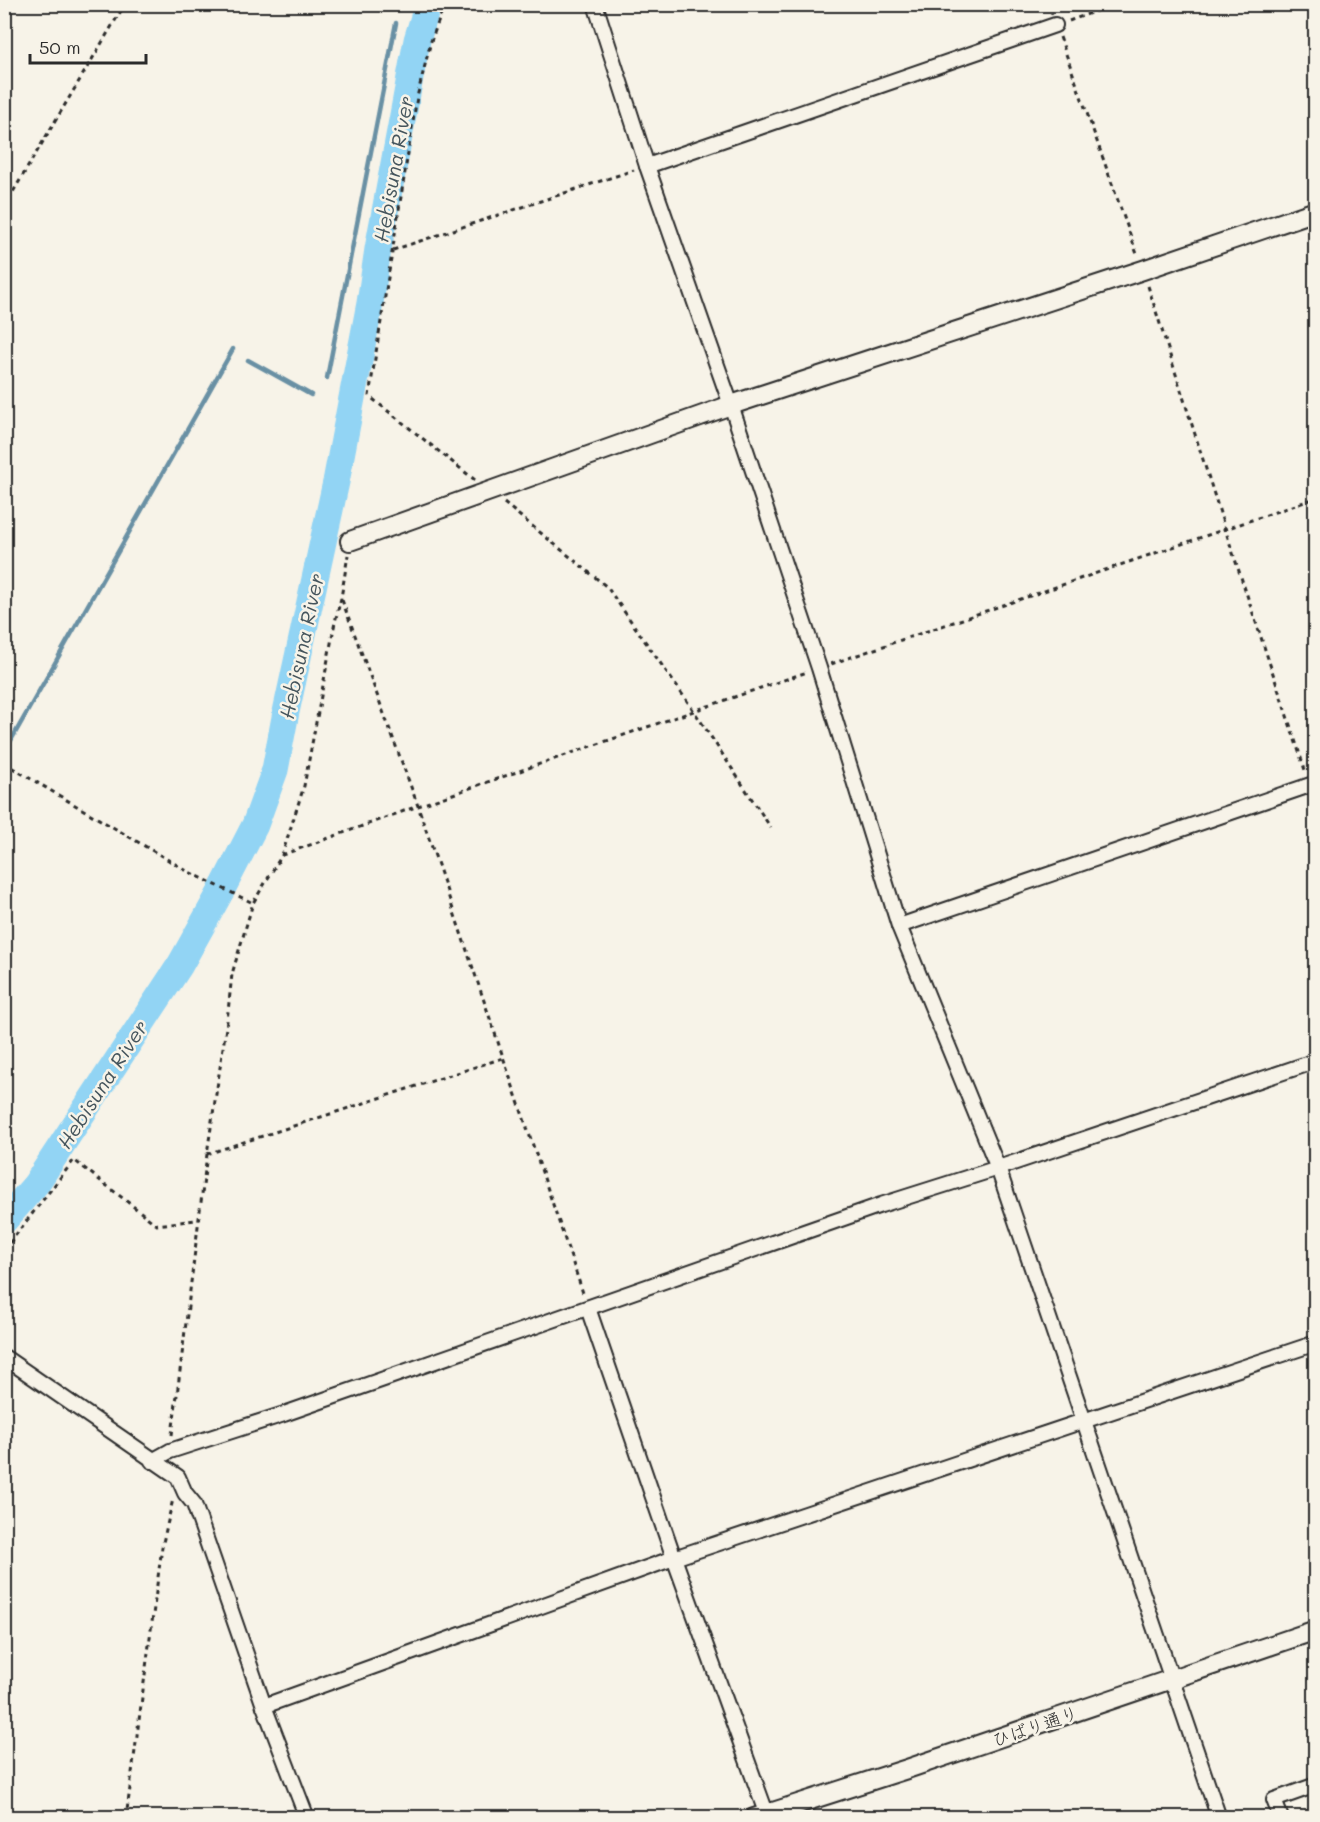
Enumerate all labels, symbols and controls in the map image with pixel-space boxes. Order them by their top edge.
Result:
scale bar [30,27,146,65]
text: 50 m [39,35,81,59]
water label: Hebisuna River [367,94,419,244]
water label: Hebisuna River [273,571,329,721]
water label: Hebisuna River [51,1015,153,1153]
street label: ひばり通り [989,1700,1081,1752]

